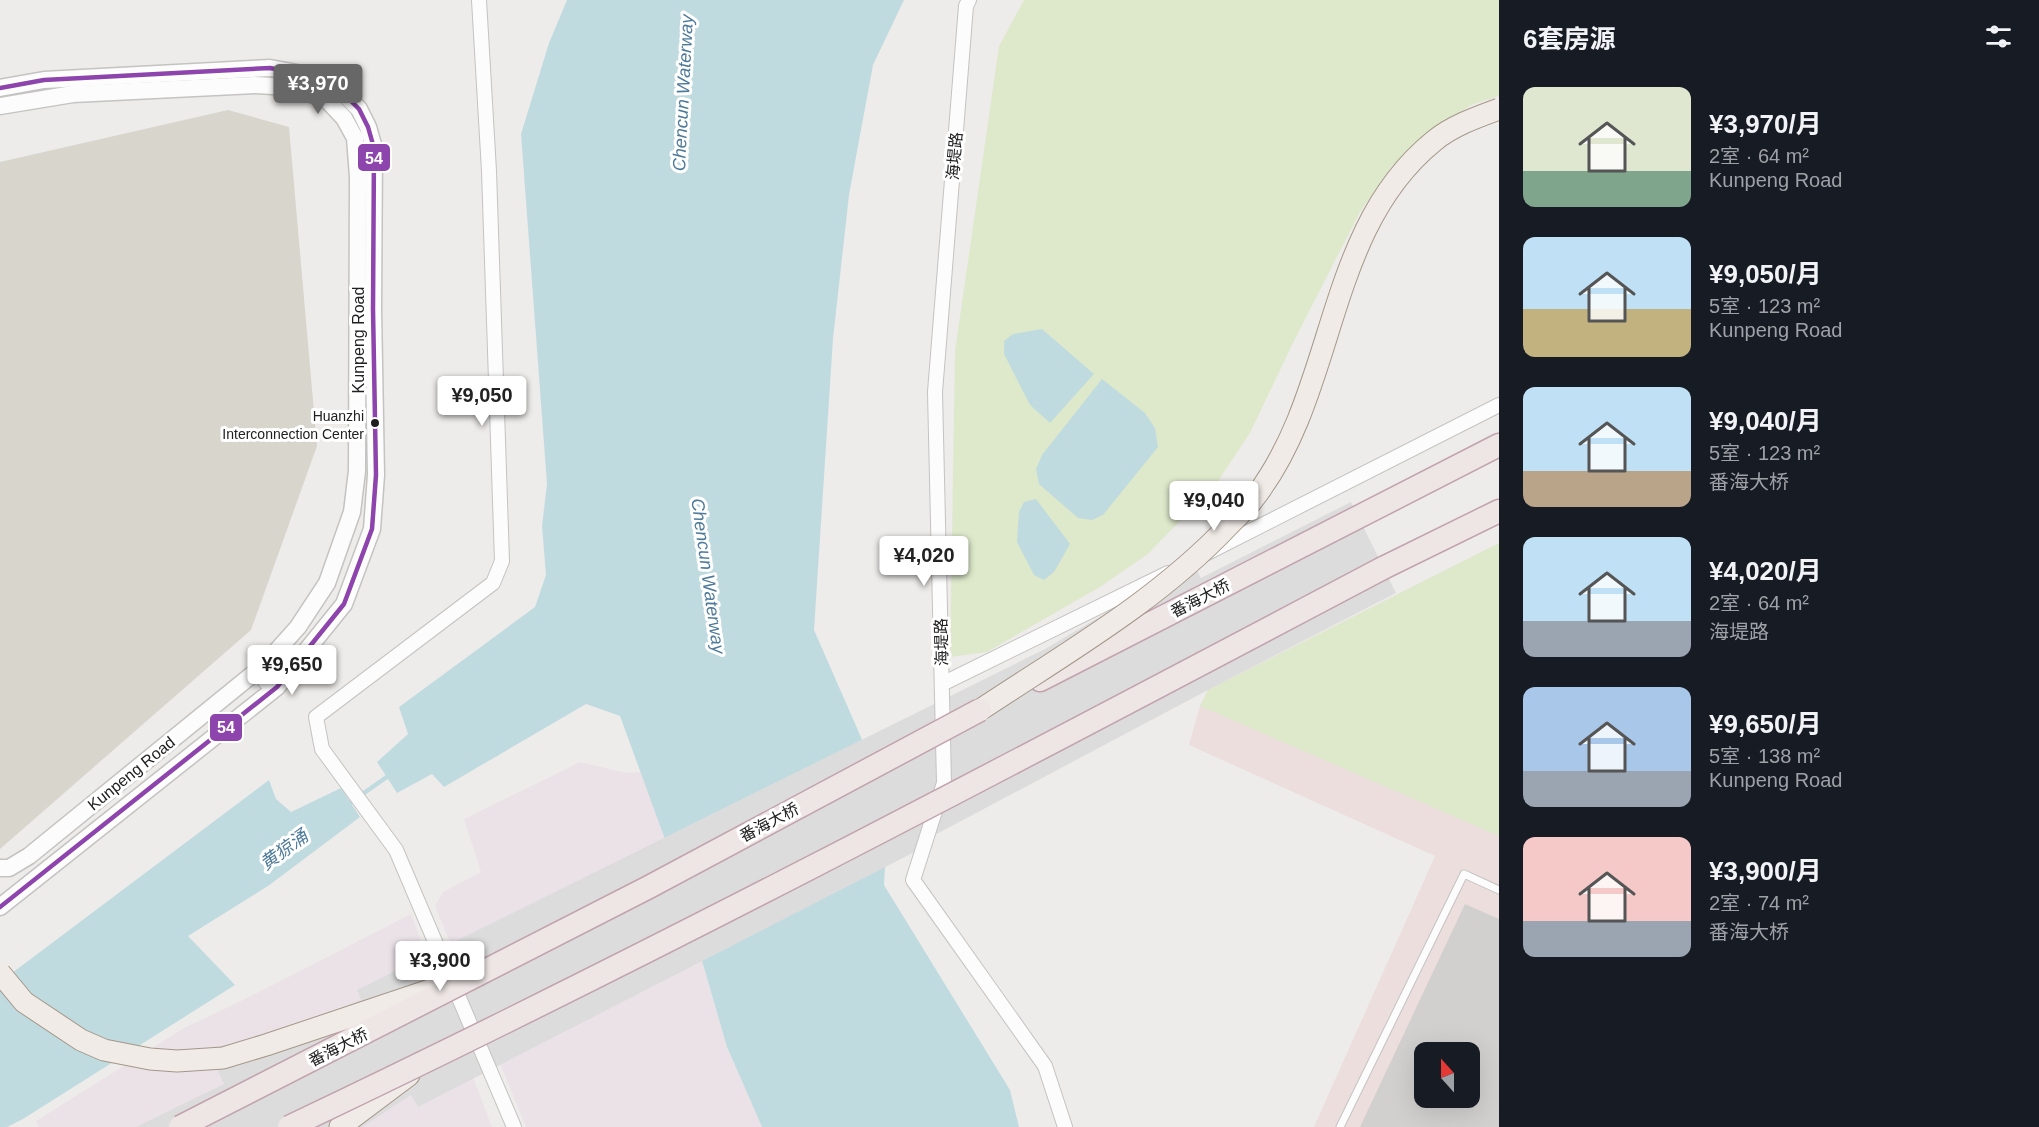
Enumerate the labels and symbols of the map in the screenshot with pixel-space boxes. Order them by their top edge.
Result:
water label: Chencun Waterway [669,13,697,172]
pin: ¥3,970 [269,64,367,115]
street label: 海堤路 [944,131,965,181]
line badge: 54 [357,143,391,172]
text: 54 [365,150,383,167]
street label: Kunpeng Road [350,287,367,393]
pin: ¥9,050 [433,376,531,427]
place label: Huanzhi Interconnection Center [222,408,364,442]
marker: Huanzhi Interconnection Center [369,417,381,429]
pin: ¥9,040 [1165,481,1263,532]
water label: Chencun Waterway [687,497,729,656]
pin: ¥4,020 [875,536,973,587]
street label: 番海大桥 [1168,576,1233,621]
street label: 海堤路 [933,618,950,666]
pin: ¥9,650 [243,645,341,696]
line badge: 54 [209,713,243,742]
text: 54 [217,719,235,736]
street label: Kunpeng Road [84,733,178,814]
street label: 番海大桥 [737,800,801,845]
water label: 黄猄涌 [256,825,313,874]
pin: ¥3,900 [391,941,489,992]
street label: 番海大桥 [306,1025,371,1070]
north arrow [1414,1042,1480,1108]

